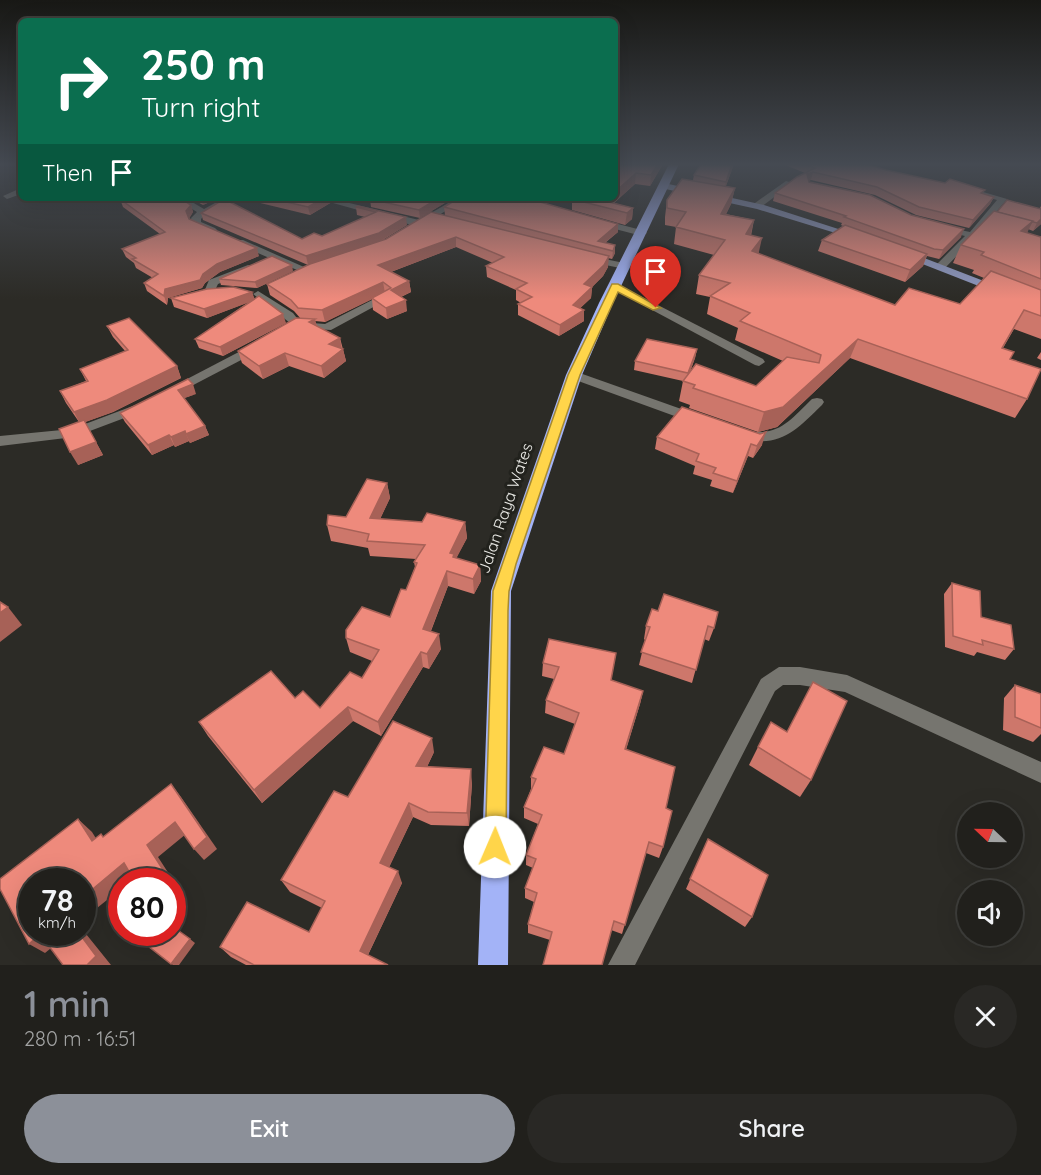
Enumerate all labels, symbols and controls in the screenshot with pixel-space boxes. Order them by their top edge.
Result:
text: 250 m [141,38,265,91]
icon: right [42,42,120,120]
text: Turn right [141,90,260,124]
icon: arrive [105,156,138,189]
text: Then [42,159,93,187]
pin [630,246,681,308]
icon: arrive [639,255,672,288]
street label: Jalan Raya Wates [473,440,537,576]
north arrow [957,802,1023,868]
map controls [957,802,1023,946]
position arrow [463,815,527,879]
speed limit sign: 80 [108,868,186,946]
button: sound [957,880,1023,946]
text: 78 [41,881,73,919]
text: km/h [38,913,76,932]
text: 1 min [24,981,110,1026]
button: close [954,985,1017,1048]
text: 280 m · 16:51 [24,1026,137,1051]
button: Exit [24,1094,515,1163]
button: Share [527,1094,1017,1163]

